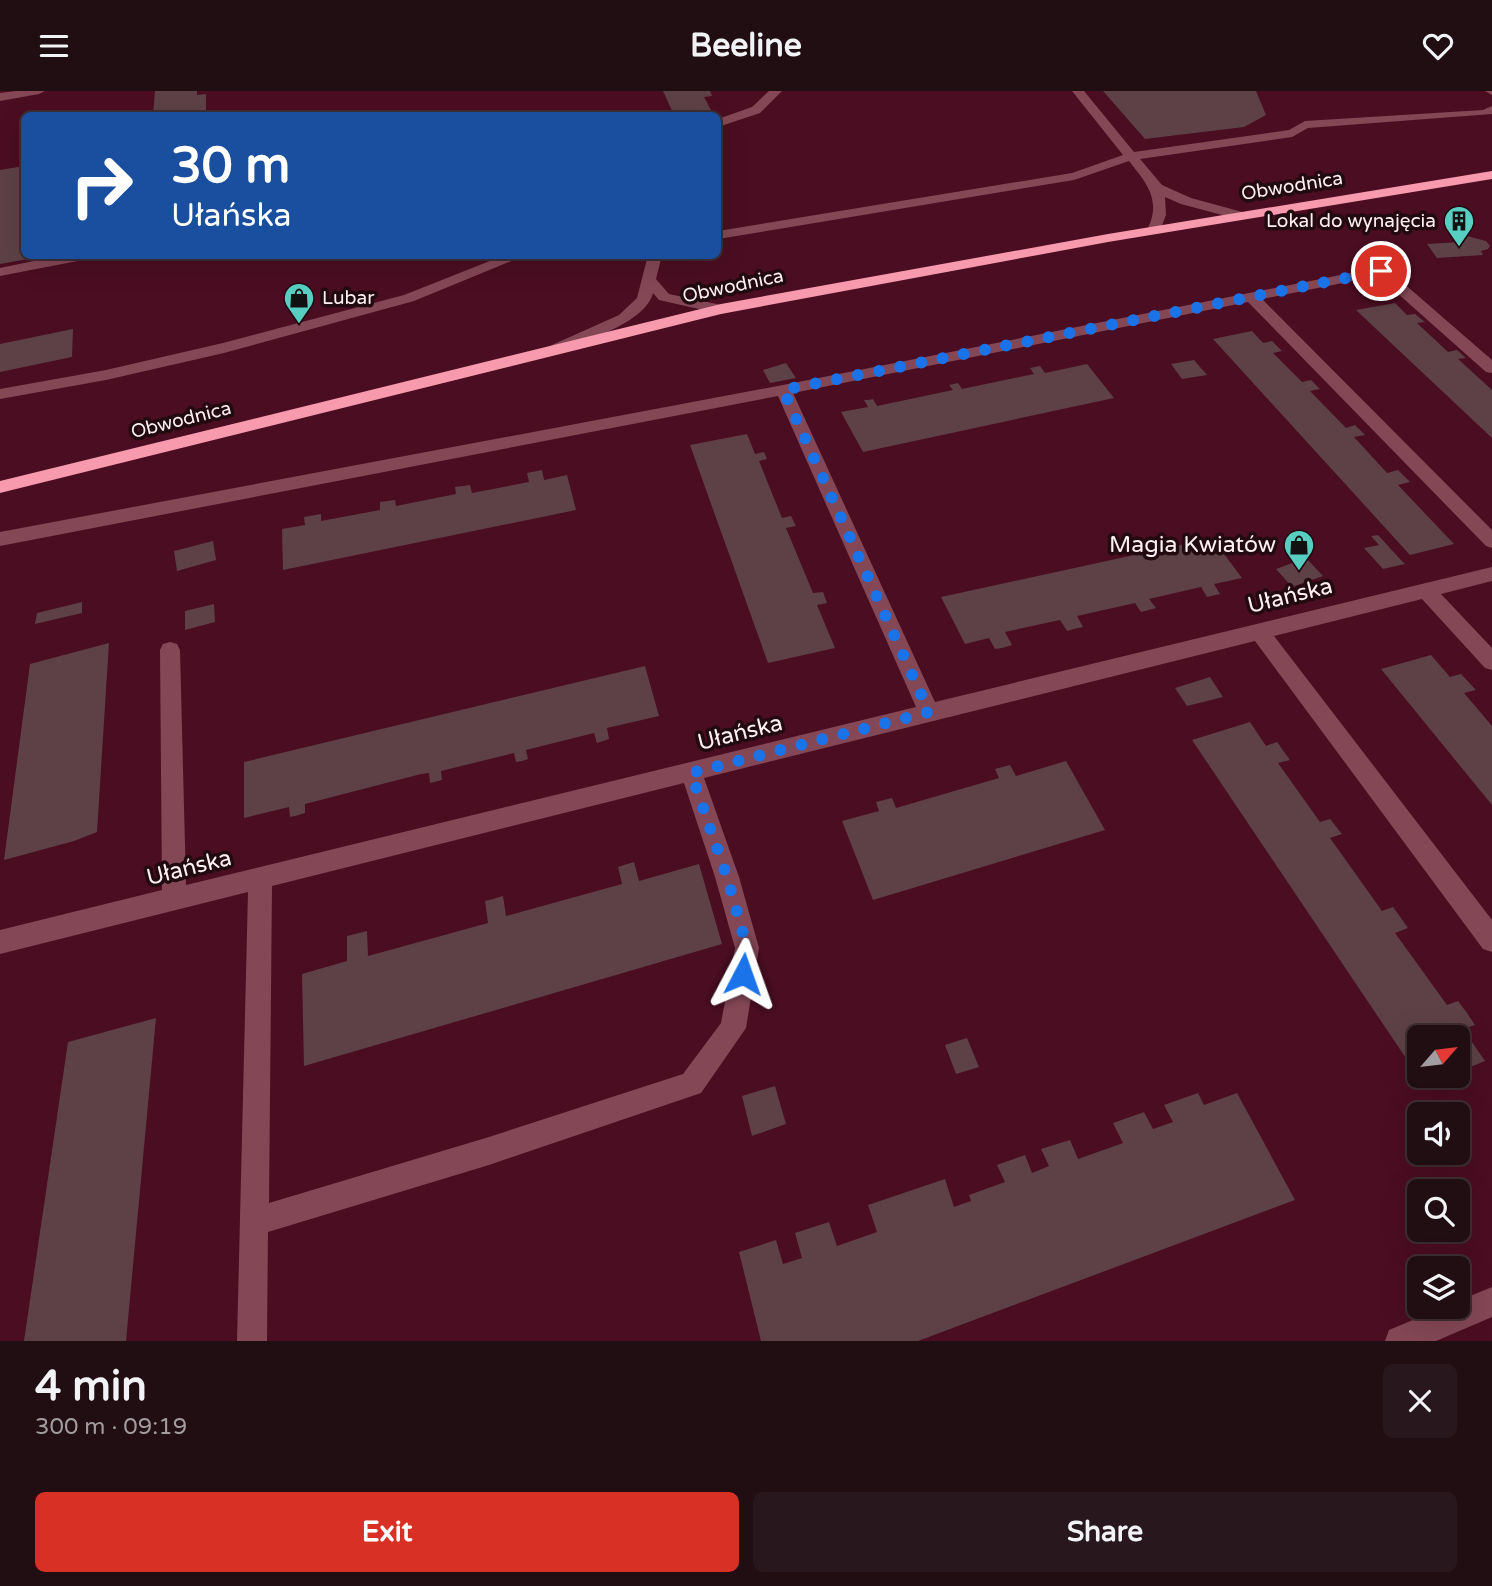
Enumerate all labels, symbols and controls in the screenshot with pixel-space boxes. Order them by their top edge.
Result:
icon: menu [35,27,73,65]
text: Beeline [690,27,802,65]
icon: heart [1419,27,1457,65]
text: 30 m [171,137,290,196]
icon: right [56,140,147,231]
street label: Obwodnica [1240,167,1344,205]
text: Ułańska [171,197,291,235]
building icon: Lokal do wynajęcia [1442,204,1476,248]
place label: Lokal do wynajęcia [1266,210,1436,232]
pin [1351,241,1411,301]
icon: arrive [1362,252,1400,290]
street label: Obwodnica [680,265,786,307]
shop icon: Lubar [282,281,316,325]
place label: Lubar [322,287,375,309]
street label: Obwodnica [129,397,233,443]
shop icon: Magia Kwiatów [1282,528,1316,572]
place label: Magia Kwiatów [1109,531,1276,559]
street label: Ułańska [1245,572,1335,620]
street label: Ułańska [695,709,785,757]
street label: Ułańska [144,844,234,892]
position arrow [706,937,780,1011]
north arrow [1407,1025,1470,1089]
map controls [1407,1025,1470,1319]
button: sound [1407,1102,1470,1165]
button: search [1407,1179,1470,1242]
button: layers [1407,1256,1470,1319]
text: 4 min [35,1361,147,1412]
button: close [1383,1364,1457,1438]
text: 300 m · 09:19 [35,1413,187,1441]
button: Exit [35,1492,739,1572]
button: Share [753,1492,1457,1572]

